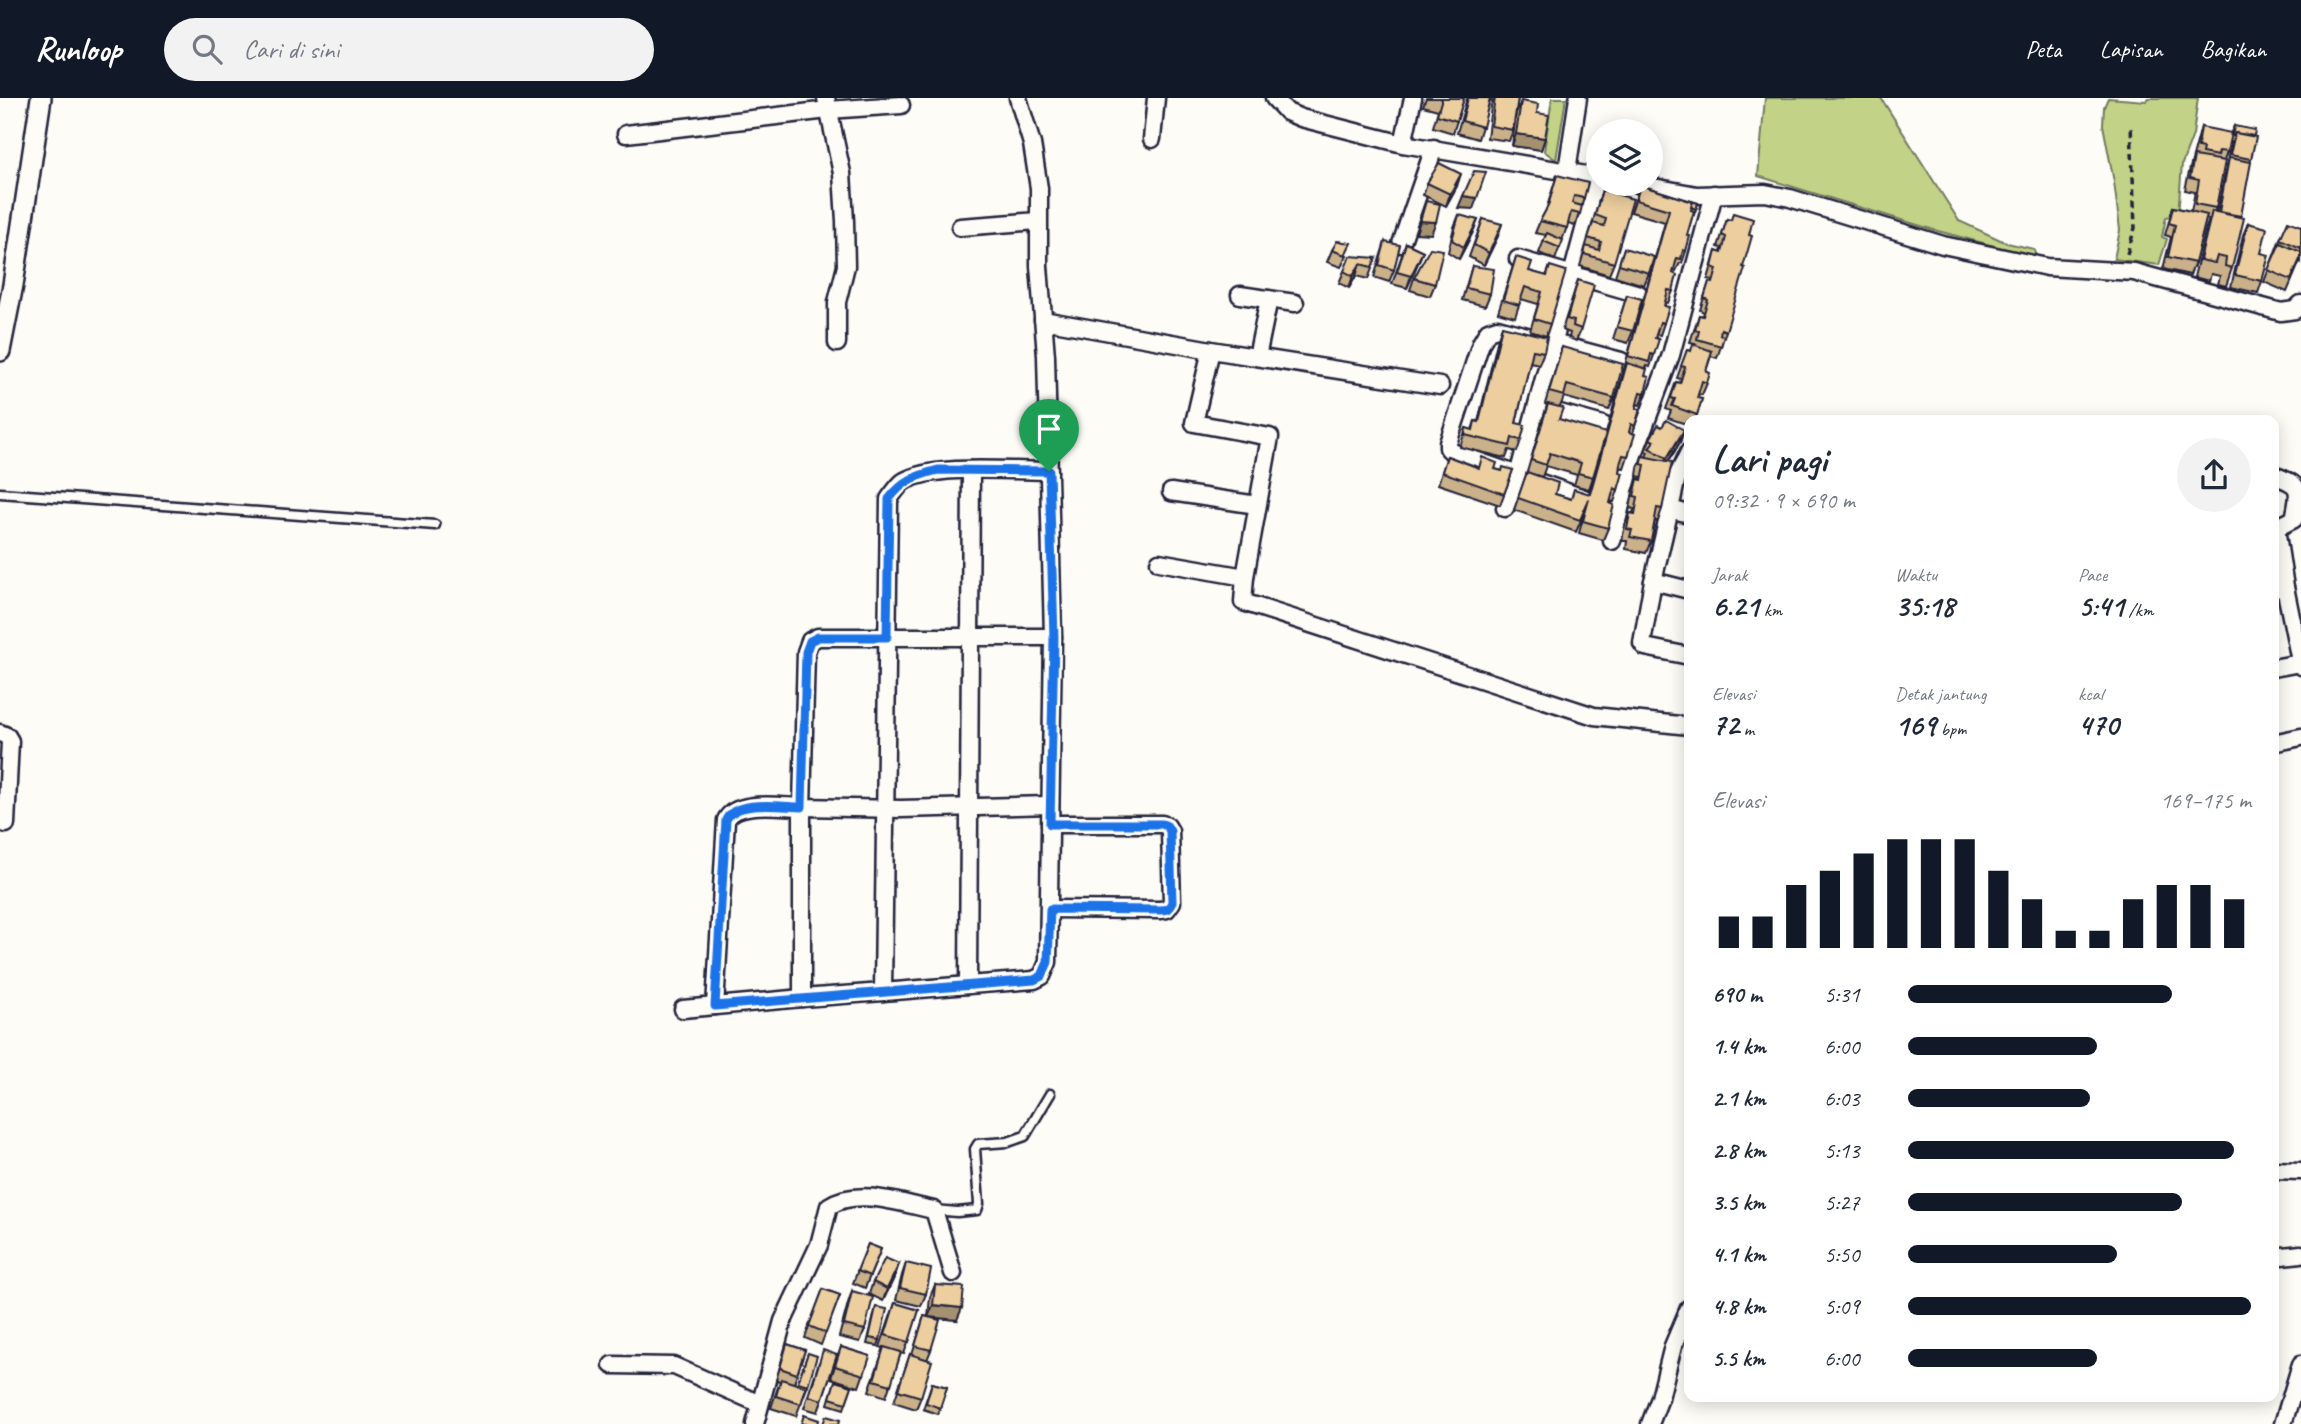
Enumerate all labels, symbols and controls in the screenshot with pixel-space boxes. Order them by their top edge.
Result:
search box [164,18,654,81]
text: Runloop [35,28,122,70]
icon: search [188,30,226,68]
text: Cari di sini [244,33,339,66]
text: Peta [2025,34,2062,64]
text: Lapisan [2100,34,2163,64]
text: Bagikan [2201,34,2266,64]
map controls [1586,119,1663,196]
button: layers [1586,119,1663,196]
pin [1019,399,1079,471]
icon: arrive [1030,410,1068,448]
text: Lari pagi [1712,436,1827,483]
button: share [2177,438,2251,512]
text: 09:32 · 9 × 690 m [1712,486,1855,515]
text: Jarak [1712,563,1747,587]
text: Waktu [1895,563,1937,587]
text: Pace [2078,563,2107,587]
text: 6.21 [1712,587,1759,625]
text: 35:18 [1895,587,1954,625]
text: 5:41 [2078,587,2124,625]
text: km [1759,598,1782,622]
text: /km [2124,598,2153,622]
text: Elevasi [1712,682,1755,706]
text: Detak jantung [1895,682,1987,706]
text: kcal [2078,682,2103,706]
text: 72 [1712,706,1739,744]
text: 169 [1895,706,1936,744]
text: 470 [2078,706,2118,744]
text: m [1739,717,1754,741]
text: bpm [1936,717,1966,741]
text: Elevasi [1712,786,1765,815]
text: 169–175 m [2160,786,2251,815]
text: 690 m [1712,980,1762,1009]
text: 5:31 [1824,980,1860,1009]
text: 1.4 km [1712,1032,1766,1061]
text: 6:00 [1824,1032,1860,1061]
text: 2.1 km [1712,1084,1766,1113]
text: 6:03 [1824,1084,1860,1113]
text: 2.8 km [1712,1136,1766,1165]
text: 5:13 [1824,1136,1860,1165]
text: 3.5 km [1712,1188,1765,1217]
text: 5:27 [1824,1188,1860,1217]
text: 4.1 km [1712,1240,1766,1269]
text: 5:50 [1824,1240,1860,1269]
text: 4.8 km [1712,1292,1766,1321]
text: 5:09 [1824,1292,1860,1321]
text: 5.5 km [1712,1344,1765,1373]
text: 6:00 [1824,1344,1860,1373]

